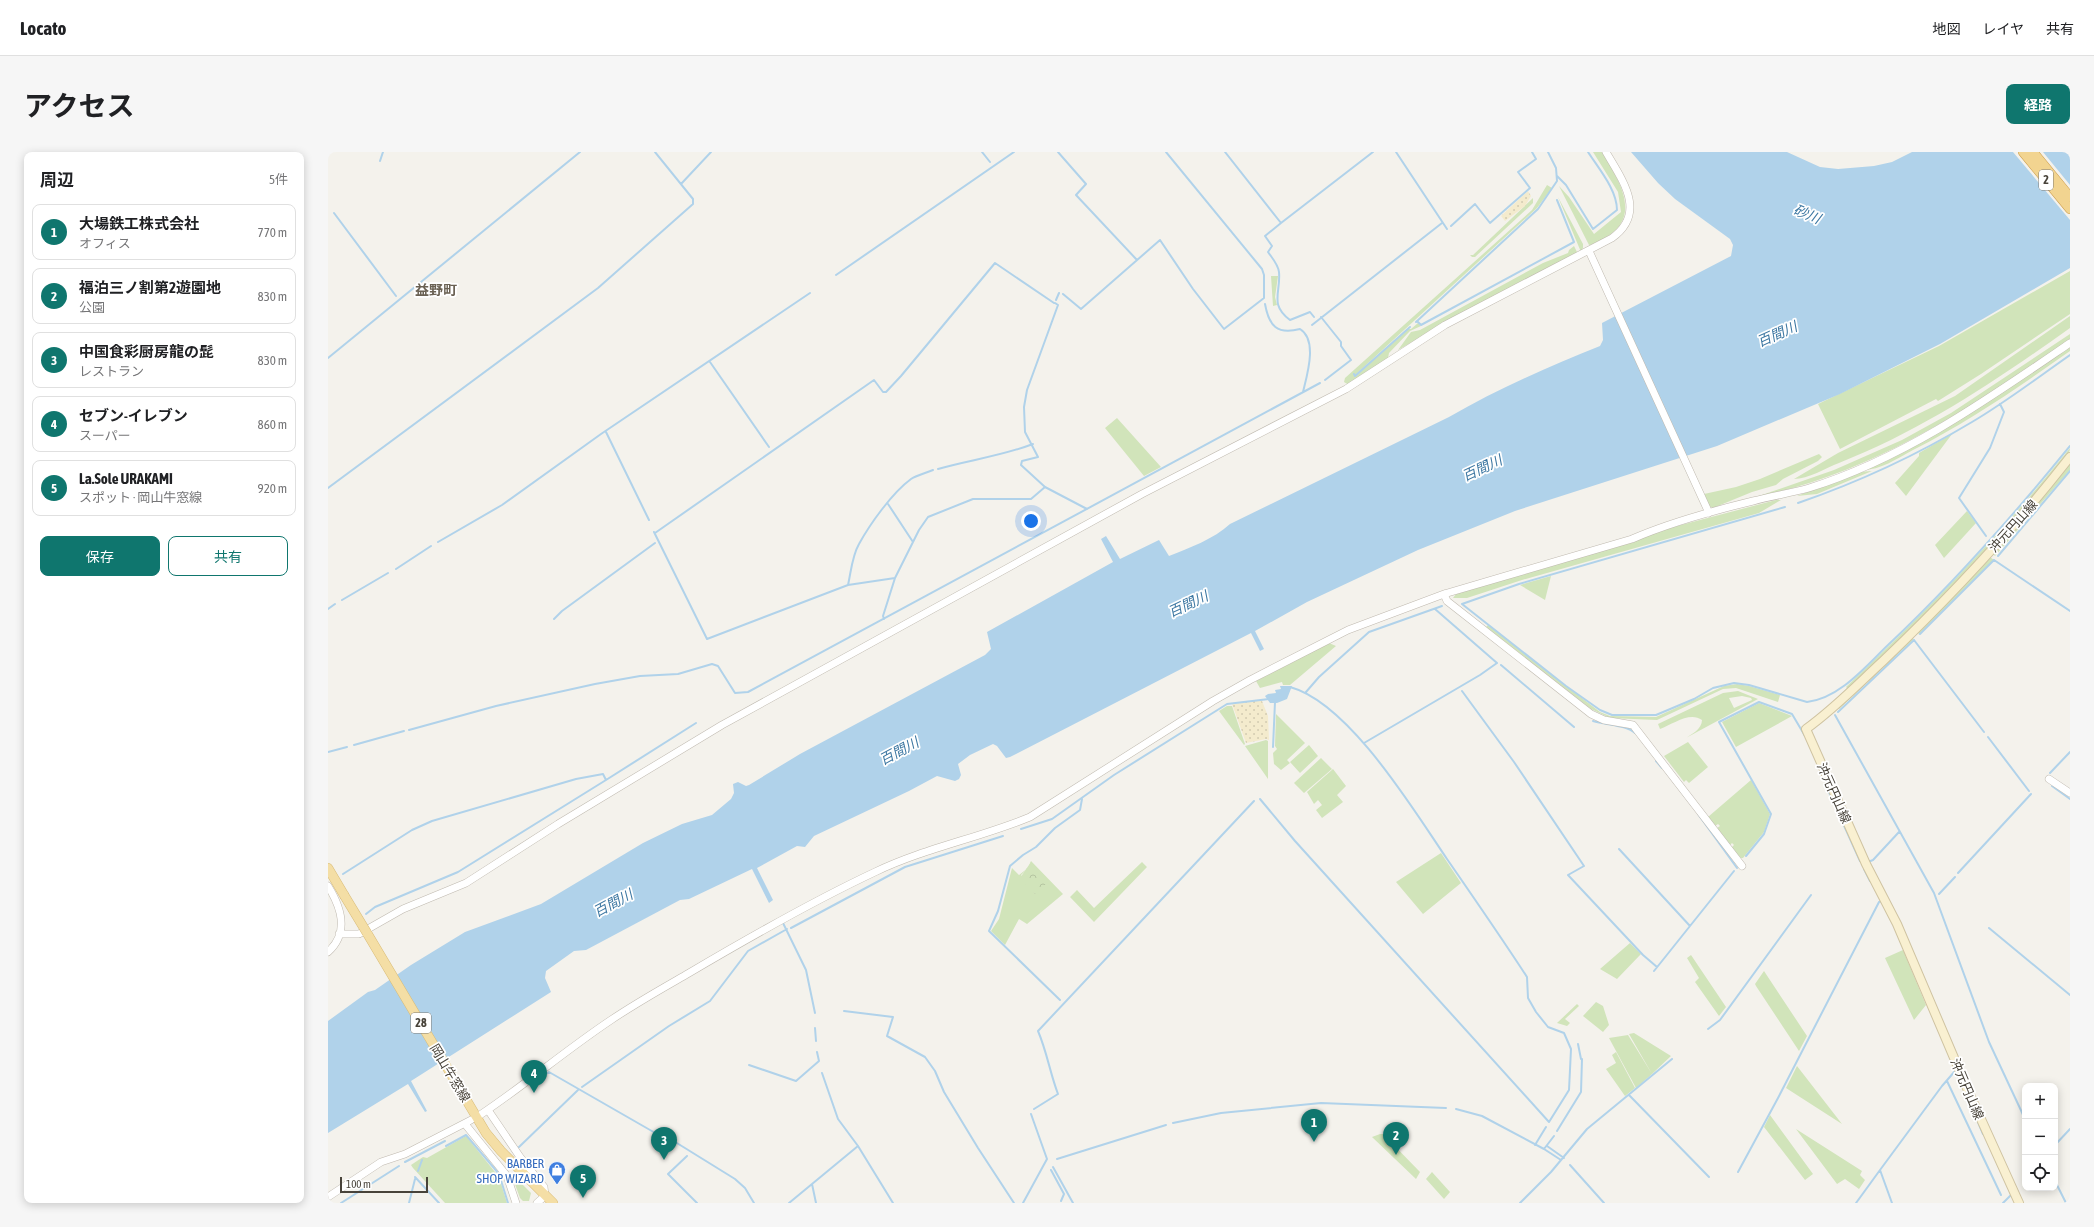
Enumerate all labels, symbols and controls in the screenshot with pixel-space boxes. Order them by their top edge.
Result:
text: Locato [20,17,66,39]
text: 地図 [1932,21,1960,37]
text: レイヤ [1982,21,2024,37]
text: 共有 [2046,21,2074,37]
button: 経路 [2006,84,2070,124]
text: アクセス [24,90,135,122]
text: 周辺 [40,170,74,190]
road number: 2 [2039,170,2053,190]
text: 5件 [269,172,288,187]
water label: 砂川 [1791,201,1825,228]
text: 大場鉄工株式会社 [79,215,199,232]
text: 1 [51,225,57,240]
text: 770 m [258,225,287,240]
text: オフィス [79,236,131,251]
text: 福泊三ノ割第2遊園地 [79,279,221,296]
district label: 益野町 [415,282,457,298]
text: 2 [51,289,57,304]
text: 830 m [258,289,287,304]
text: 公園 [79,300,105,315]
water label: 百間川 [1755,317,1801,350]
text: 中国食彩厨房龍の髭 [79,343,214,360]
text: 3 [51,353,57,368]
text: 830 m [258,353,287,368]
text: レストラン [79,364,144,379]
text: セブン-イレブン [79,407,188,424]
text: 4 [51,417,57,432]
text: 860 m [258,417,287,432]
text: スーパー [79,428,131,443]
water label: 百間川 [1460,451,1506,484]
text: La.Sole URAKAMI [79,470,173,487]
text: 5 [51,481,57,496]
text: 920 m [258,481,287,496]
text: スポット · 岡山牛窓線 [79,490,202,505]
street label: 沖元円山線 [1986,497,2040,555]
your location [1021,511,1041,531]
button: 保存 [40,536,160,576]
button: 共有 [168,536,288,576]
water label: 百間川 [1166,587,1212,620]
water label: 百間川 [877,733,923,768]
street label: 沖元円山線 [1814,760,1854,826]
water label: 百間川 [591,885,637,920]
road number: 28 [411,1013,431,1033]
street label: 岡山牛窓線 [427,1041,473,1105]
street label: 沖元円山線 [1947,1056,1987,1122]
pin: 4 [521,1060,547,1093]
map controls [2022,1083,2058,1191]
button: + [2022,1083,2058,1119]
pin: 1 [1301,1109,1327,1142]
button: − [2022,1119,2058,1155]
pin: 2 [1383,1122,1409,1155]
pin: 3 [651,1127,677,1160]
button: locate [2022,1155,2058,1191]
place label: BARBER SHOP WIZARD [477,1156,544,1186]
shop icon: BARBER SHOP WIZARD [547,1160,567,1185]
pin: 5 [570,1165,596,1198]
scale bar [340,1175,428,1194]
text: 100 m [346,1178,371,1190]

